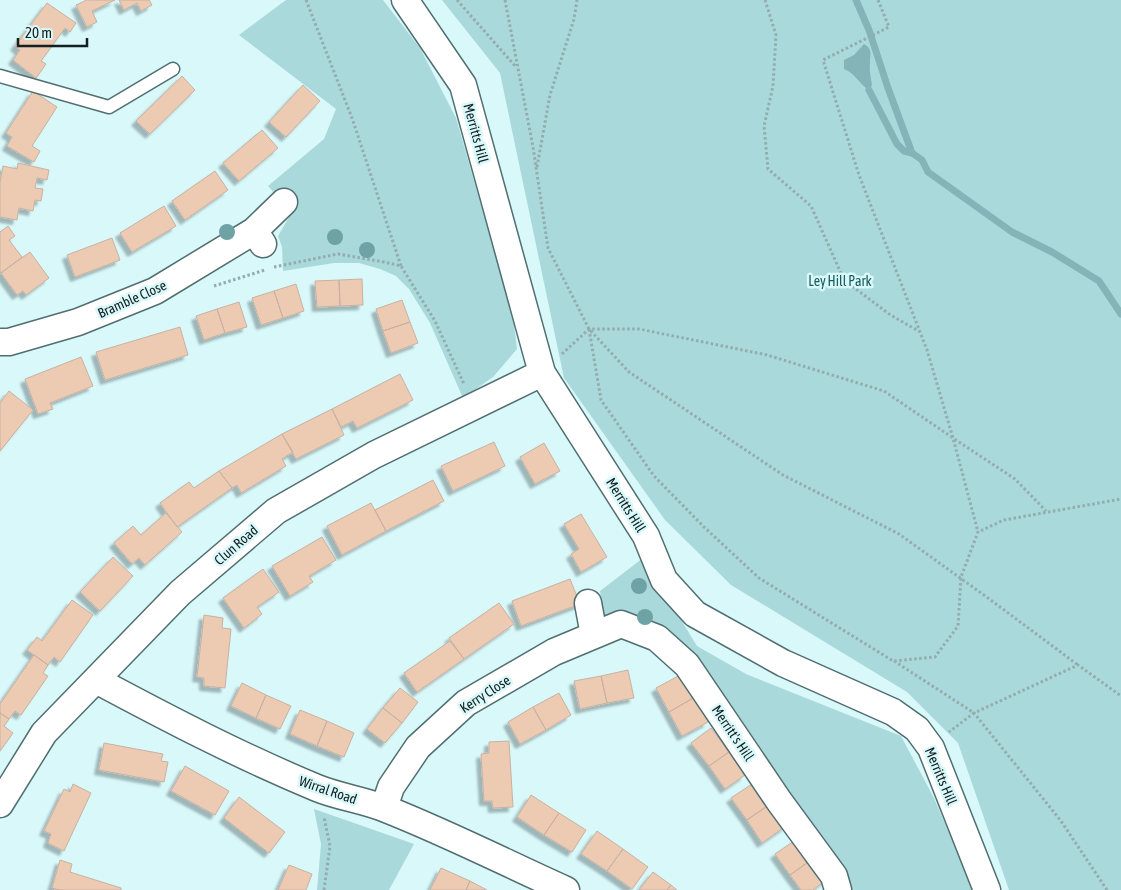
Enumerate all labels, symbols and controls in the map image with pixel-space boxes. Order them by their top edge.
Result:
scale bar [18,15,86,47]
text: 20 m [25,24,52,41]
street label: Merritts Hill [460,102,492,165]
park label: Ley Hill Park [808,273,872,289]
street label: Bramble Close [95,277,169,321]
street label: Merritts Hill [603,475,649,535]
street label: Clun Road [211,522,261,568]
street label: Kerry Close [457,672,513,716]
street label: Merritt's Hill [709,702,757,764]
street label: Merritts Hill [922,745,960,807]
street label: Wirral Road [297,773,359,807]

